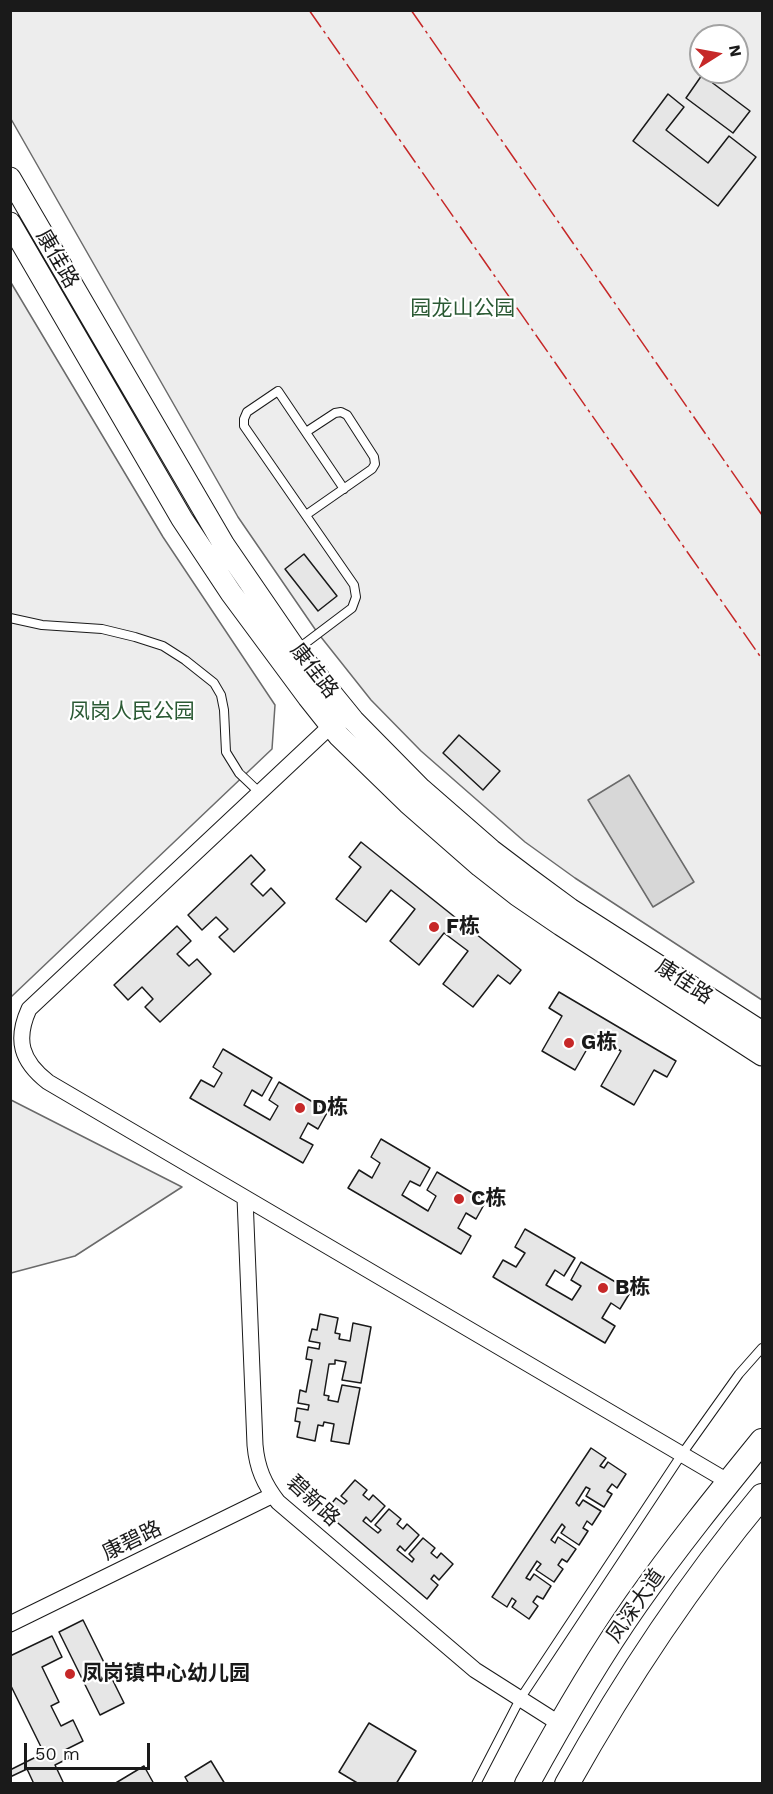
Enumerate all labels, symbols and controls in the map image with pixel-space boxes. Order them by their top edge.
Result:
north arrow [689,24,749,84]
text: N [725,43,746,58]
street label: 康佳路 [30,225,84,293]
park label: 园龙山公园 [411,296,515,322]
street label: 康佳路 [285,638,343,704]
park label: 凤岗人民公园 [69,699,195,725]
place label: F栋 [446,914,480,940]
marker: F栋 [427,920,441,934]
street label: 康佳路 [651,954,717,1010]
place label: G栋 [581,1030,617,1056]
marker: G栋 [562,1036,576,1050]
place label: D栋 [312,1095,348,1121]
marker: D栋 [293,1101,307,1115]
place label: C栋 [471,1186,506,1212]
marker: C栋 [452,1192,466,1206]
place label: B栋 [615,1275,650,1301]
marker: B栋 [596,1281,610,1295]
street label: 碧新路 [281,1470,345,1532]
street label: 康碧路 [98,1516,166,1566]
street label: 凤深大道 [602,1564,670,1648]
place label: 凤岗镇中心幼儿园 [82,1661,250,1687]
marker: 凤岗镇中心幼儿园 [63,1667,77,1681]
scale bar [27,1731,153,1769]
text: 50 m [35,1743,80,1764]

